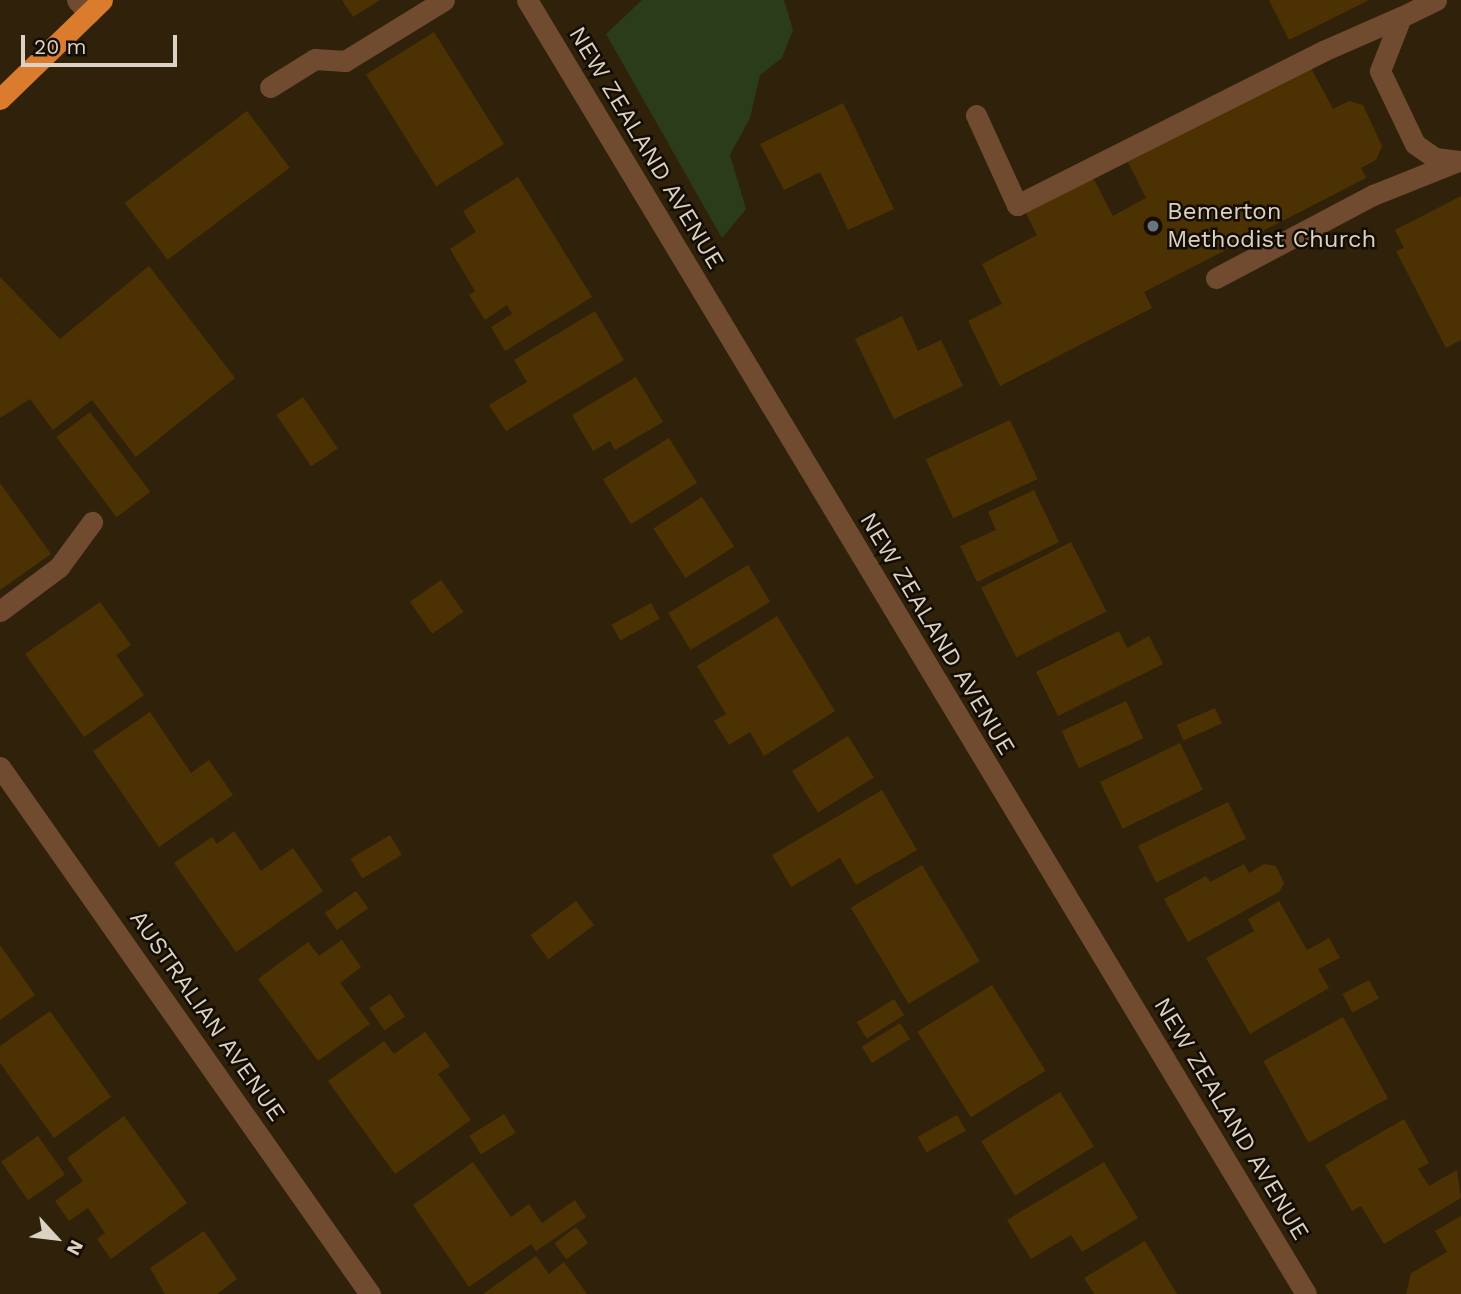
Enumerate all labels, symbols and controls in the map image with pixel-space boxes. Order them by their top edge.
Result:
scale bar [24,21,180,65]
street label: NEW ZEALAND AVENUE [562,21,730,275]
text: 20 m [34,34,86,59]
place label: Bemerton Methodist Church [1167,198,1376,254]
marker: Bemerton Methodist Church [1145,218,1161,234]
street label: NEW ZEALAND AVENUE [853,507,1021,761]
street label: AUSTRALIAN AVENUE [123,905,291,1127]
street label: NEW ZEALAND AVENUE [1147,992,1315,1246]
north arrow [21,1203,91,1273]
text: N [62,1236,89,1259]

